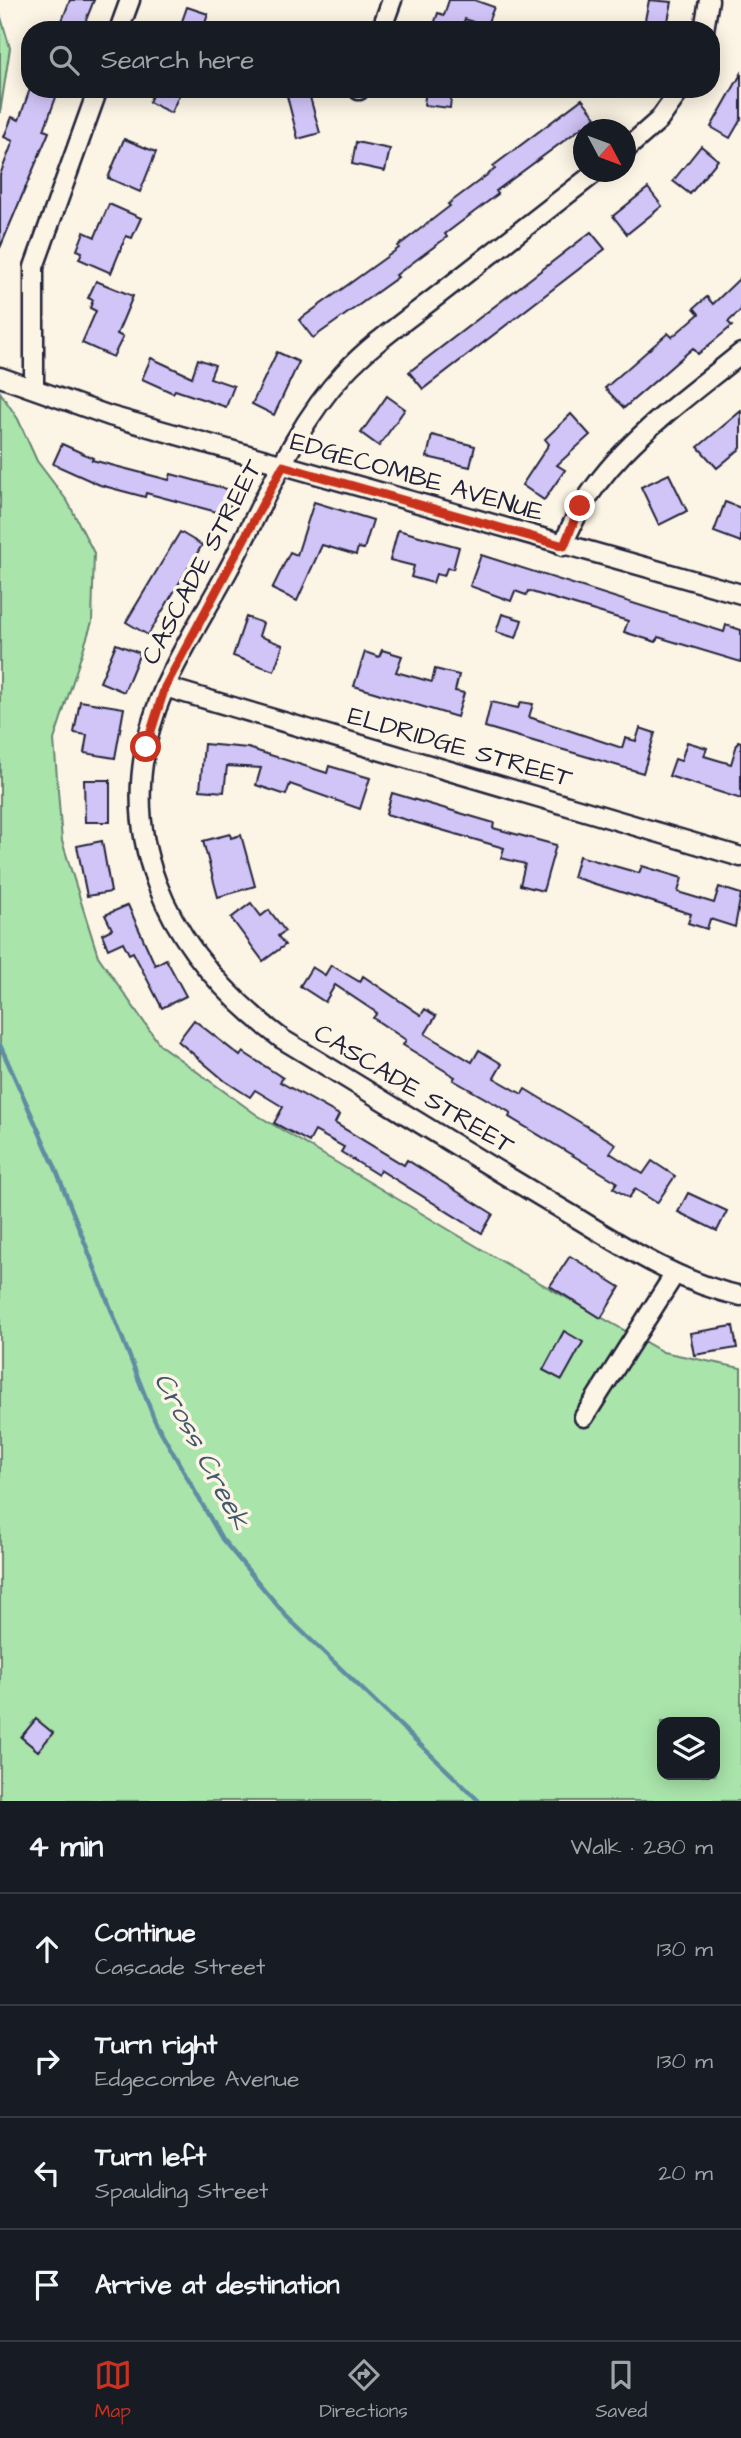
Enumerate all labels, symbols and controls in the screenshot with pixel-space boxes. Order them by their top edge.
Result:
search box [21,21,720,98]
icon: search [45,41,83,79]
text: Search here [101,42,254,78]
north arrow [573,119,636,182]
street label: EDGECOMBE AVENUE [286,424,548,530]
street label: CASCADE STREET [133,452,272,671]
route end [564,490,595,521]
street label: ELDRIDGE STREET [344,698,577,796]
route start [130,731,161,762]
street label: CASCADE STREET [307,1015,522,1164]
water label: Cross Creek [144,1365,260,1537]
map controls [657,1717,720,1780]
button: layers [657,1717,720,1780]
text: 4 min [28,1826,103,1868]
text: Walk · 280 m [571,1831,713,1863]
text: Continue [95,1915,196,1951]
icon: ahead [28,1930,66,1968]
text: 130 m [657,1933,713,1965]
text: Cascade Street [95,1951,265,1983]
text: Turn right [95,2027,217,2063]
icon: right [28,2042,66,2080]
text: 130 m [657,2045,713,2077]
text: Edgecombe Avenue [95,2063,299,2095]
text: Turn left [95,2139,206,2175]
icon: left [28,2154,66,2192]
text: 20 m [658,2157,713,2189]
text: Spaulding Street [95,2175,268,2207]
icon: arrive [28,2266,66,2304]
text: Arrive at destination [95,2267,340,2303]
tab: Map [94,2356,132,2425]
tab: Directions [319,2356,408,2425]
tab: Saved [595,2356,647,2425]

